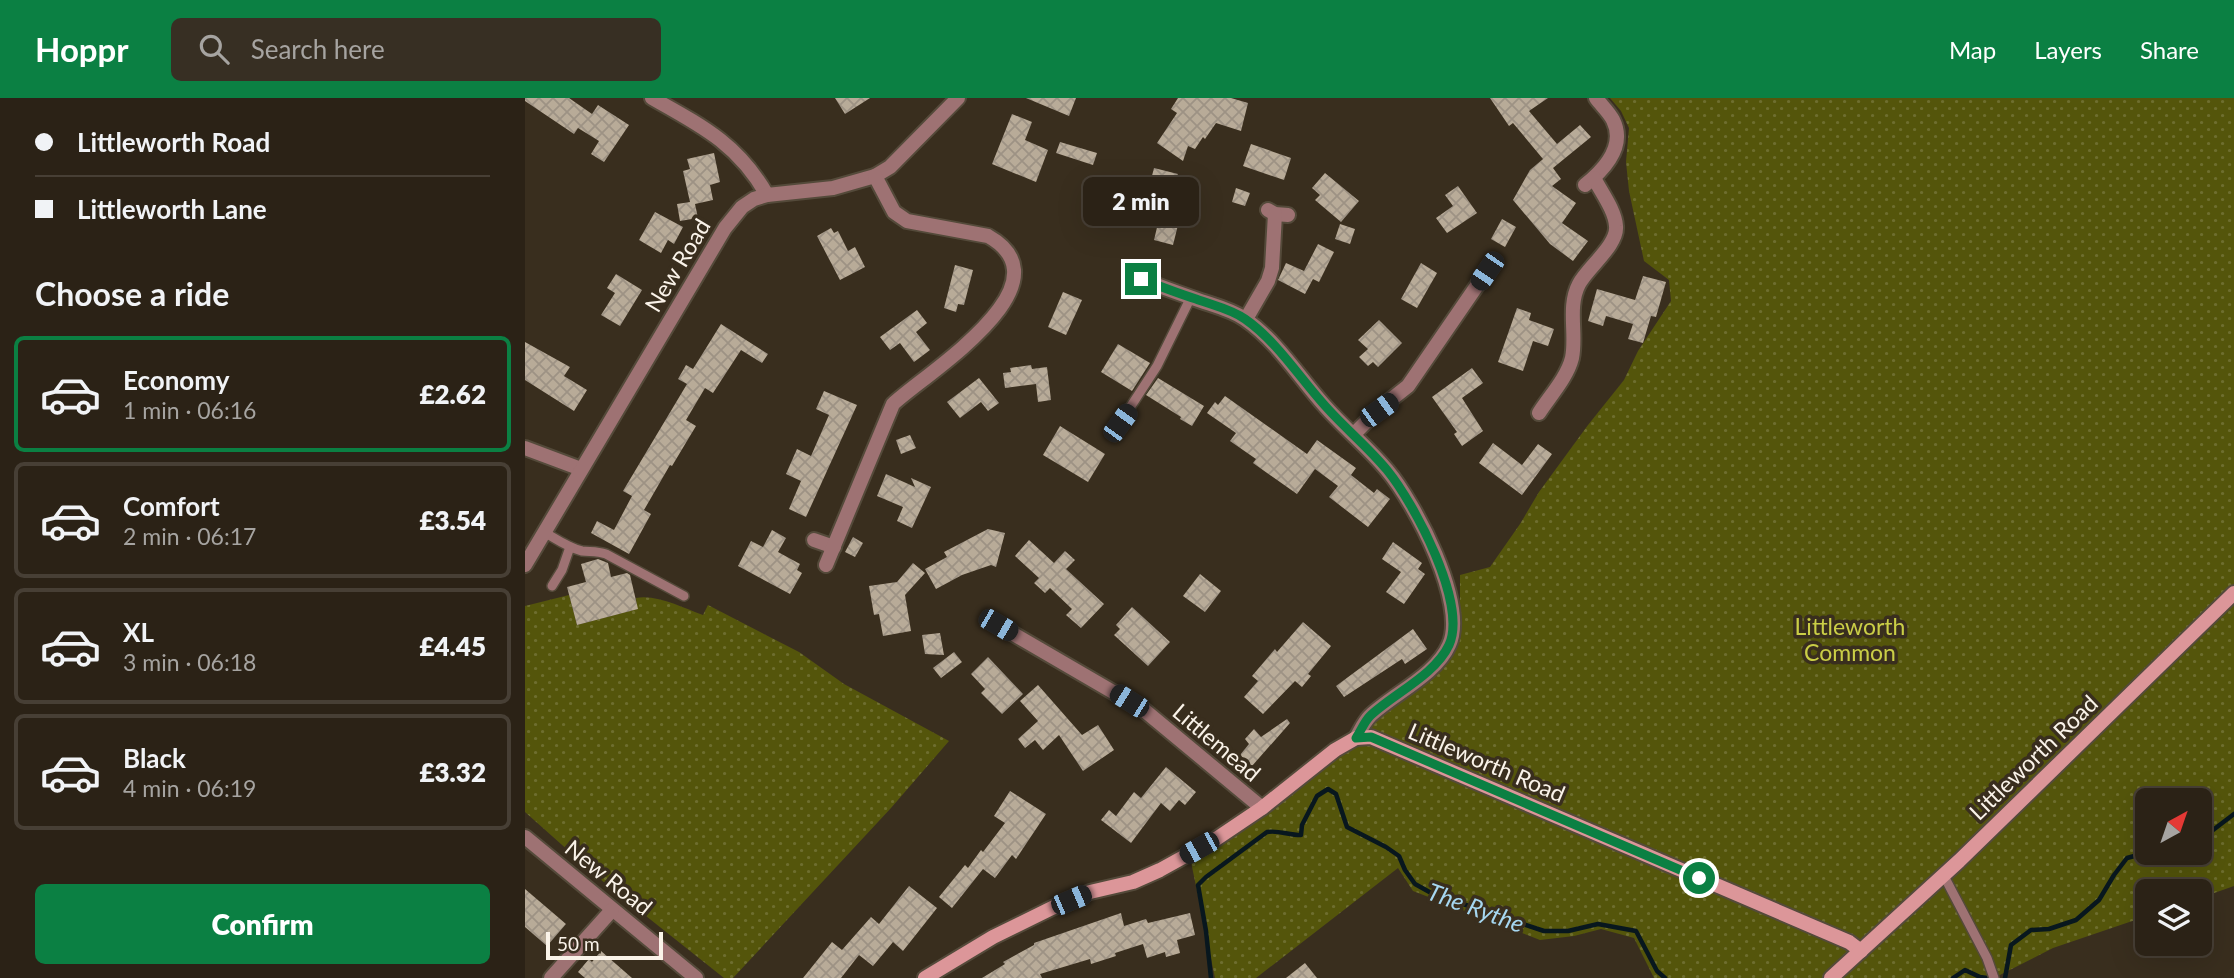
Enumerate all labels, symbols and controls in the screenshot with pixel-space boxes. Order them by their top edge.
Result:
search box [171,18,661,81]
text: Hoppr [35,29,129,69]
icon: search [195,30,233,68]
text: Search here [251,33,385,65]
text: Map [1949,35,1996,64]
text: Layers [2034,35,2102,64]
text: Share [2140,35,2199,64]
text: Littleworth Road [77,126,270,158]
callout: 2 min [1083,178,1199,226]
text: 2 min [1112,187,1170,215]
text: Littleworth Lane [77,193,267,225]
street label: New Road [638,213,716,317]
car [1467,248,1508,294]
route end [1125,263,1157,295]
text: Choose a ride [35,274,229,313]
icon: car [39,363,102,426]
text: Economy [123,364,229,396]
text: £2.62 [419,378,486,410]
car [1356,389,1403,431]
text: 1 min · 06:16 [123,396,256,424]
car [1100,400,1141,446]
icon: car [39,489,102,552]
text: Comfort [123,490,220,522]
text: £3.54 [419,504,486,536]
text: 2 min · 06:17 [123,522,256,550]
car [975,605,1022,645]
park label: Littleworth Common [1795,612,1905,666]
icon: car [39,615,102,678]
text: XL [123,616,154,648]
text: £4.45 [419,630,486,662]
text: 3 min · 06:18 [123,648,256,676]
car [1106,681,1153,721]
street label: Littleworth Road [1963,689,2103,825]
street label: Littlemead [1167,697,1267,787]
street label: Littleworth Road [1404,716,1570,808]
icon: car [39,741,102,804]
text: Black [123,742,186,774]
text: £3.32 [419,756,486,788]
text: 4 min · 06:19 [123,774,256,802]
north arrow [2135,788,2212,864]
map controls [2135,788,2212,956]
car [1176,829,1223,867]
street label: New Road [560,833,658,921]
route start [1683,862,1715,894]
water label: The Rythe [1424,876,1528,938]
button: layers [2135,879,2212,956]
car [1048,882,1095,918]
button: Confirm [35,884,490,964]
scale bar [546,929,663,961]
text: 50 m [557,932,600,955]

